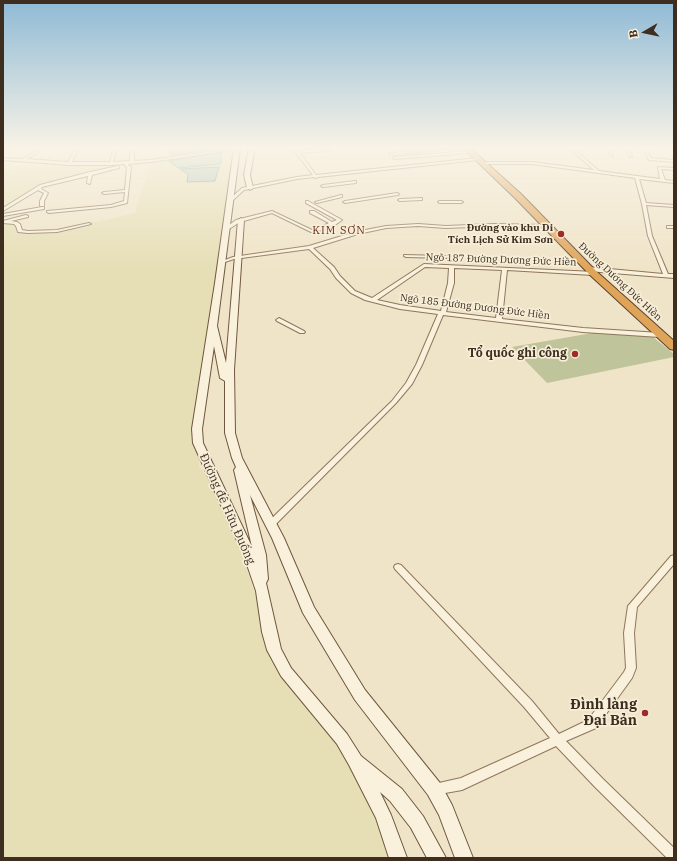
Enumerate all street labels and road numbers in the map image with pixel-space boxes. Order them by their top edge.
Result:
street label: Đường Dương Đức Hiền [576,240,664,324]
street label: Ngõ 187 Đường Dương Đức Hiền [425,251,577,269]
street label: Ngõ 185 Đường Dương Đức Hiền [399,292,551,322]
street label: Đường đê Hữu Đuống [196,451,258,567]

